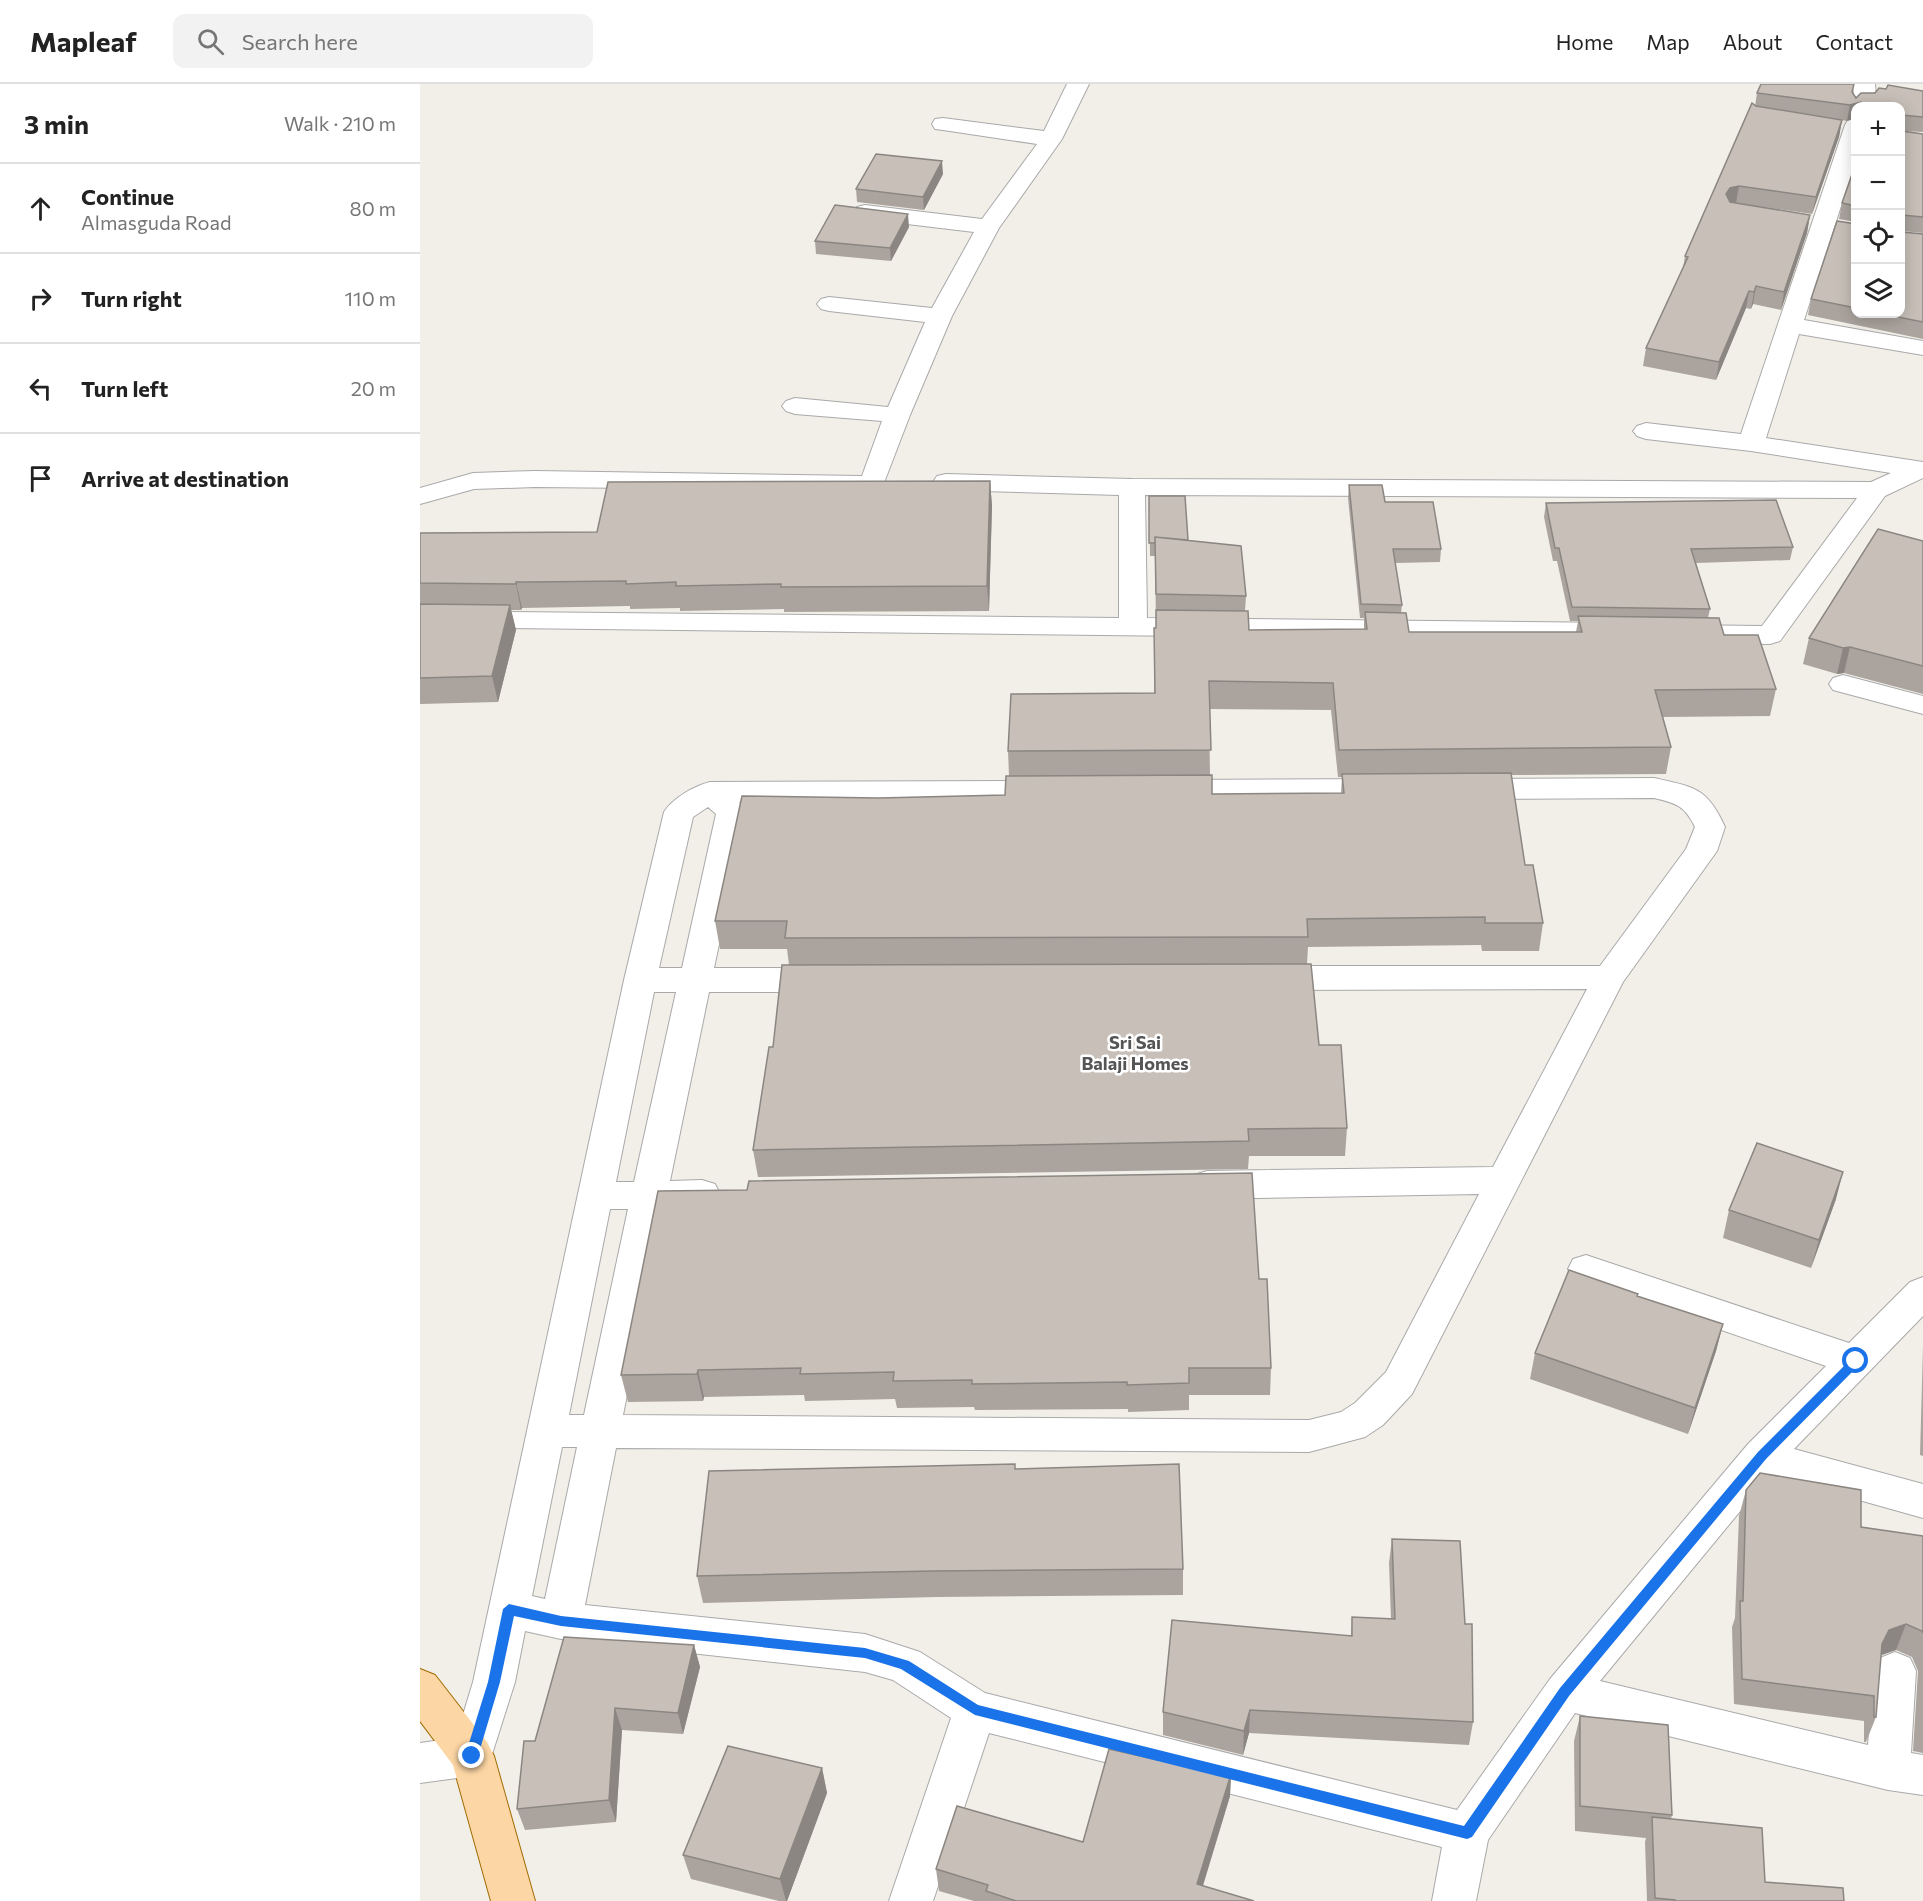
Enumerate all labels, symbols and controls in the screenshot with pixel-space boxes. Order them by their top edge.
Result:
search box [173,14,593,68]
text: Mapleaf [30,24,137,58]
icon: search [194,25,227,58]
text: Search here [242,28,358,55]
text: Home [1556,29,1613,54]
text: Map [1646,29,1690,54]
text: About [1723,29,1782,54]
text: Contact [1815,29,1893,54]
map controls [1851,102,1905,318]
button: + [1851,102,1905,156]
text: 3 min [24,108,89,139]
text: Walk · 210 m [284,111,396,135]
button: − [1851,156,1905,210]
text: Continue [81,183,174,210]
icon: ahead [24,192,57,225]
text: 80 m [350,196,396,220]
text: Almasguda Road [81,210,231,234]
button: locate [1851,210,1905,264]
button: layers [1851,264,1905,318]
icon: right [24,282,57,315]
text: Turn right [81,285,182,312]
text: 110 m [345,286,396,310]
icon: left [24,372,57,405]
text: Turn left [81,375,168,402]
text: 20 m [351,376,396,400]
icon: arrive [24,462,57,495]
text: Arrive at destination [81,465,289,492]
district label: Sri Sai Balaji Homes [1081,1031,1189,1074]
route start [1842,1347,1868,1373]
route end [458,1742,484,1768]

